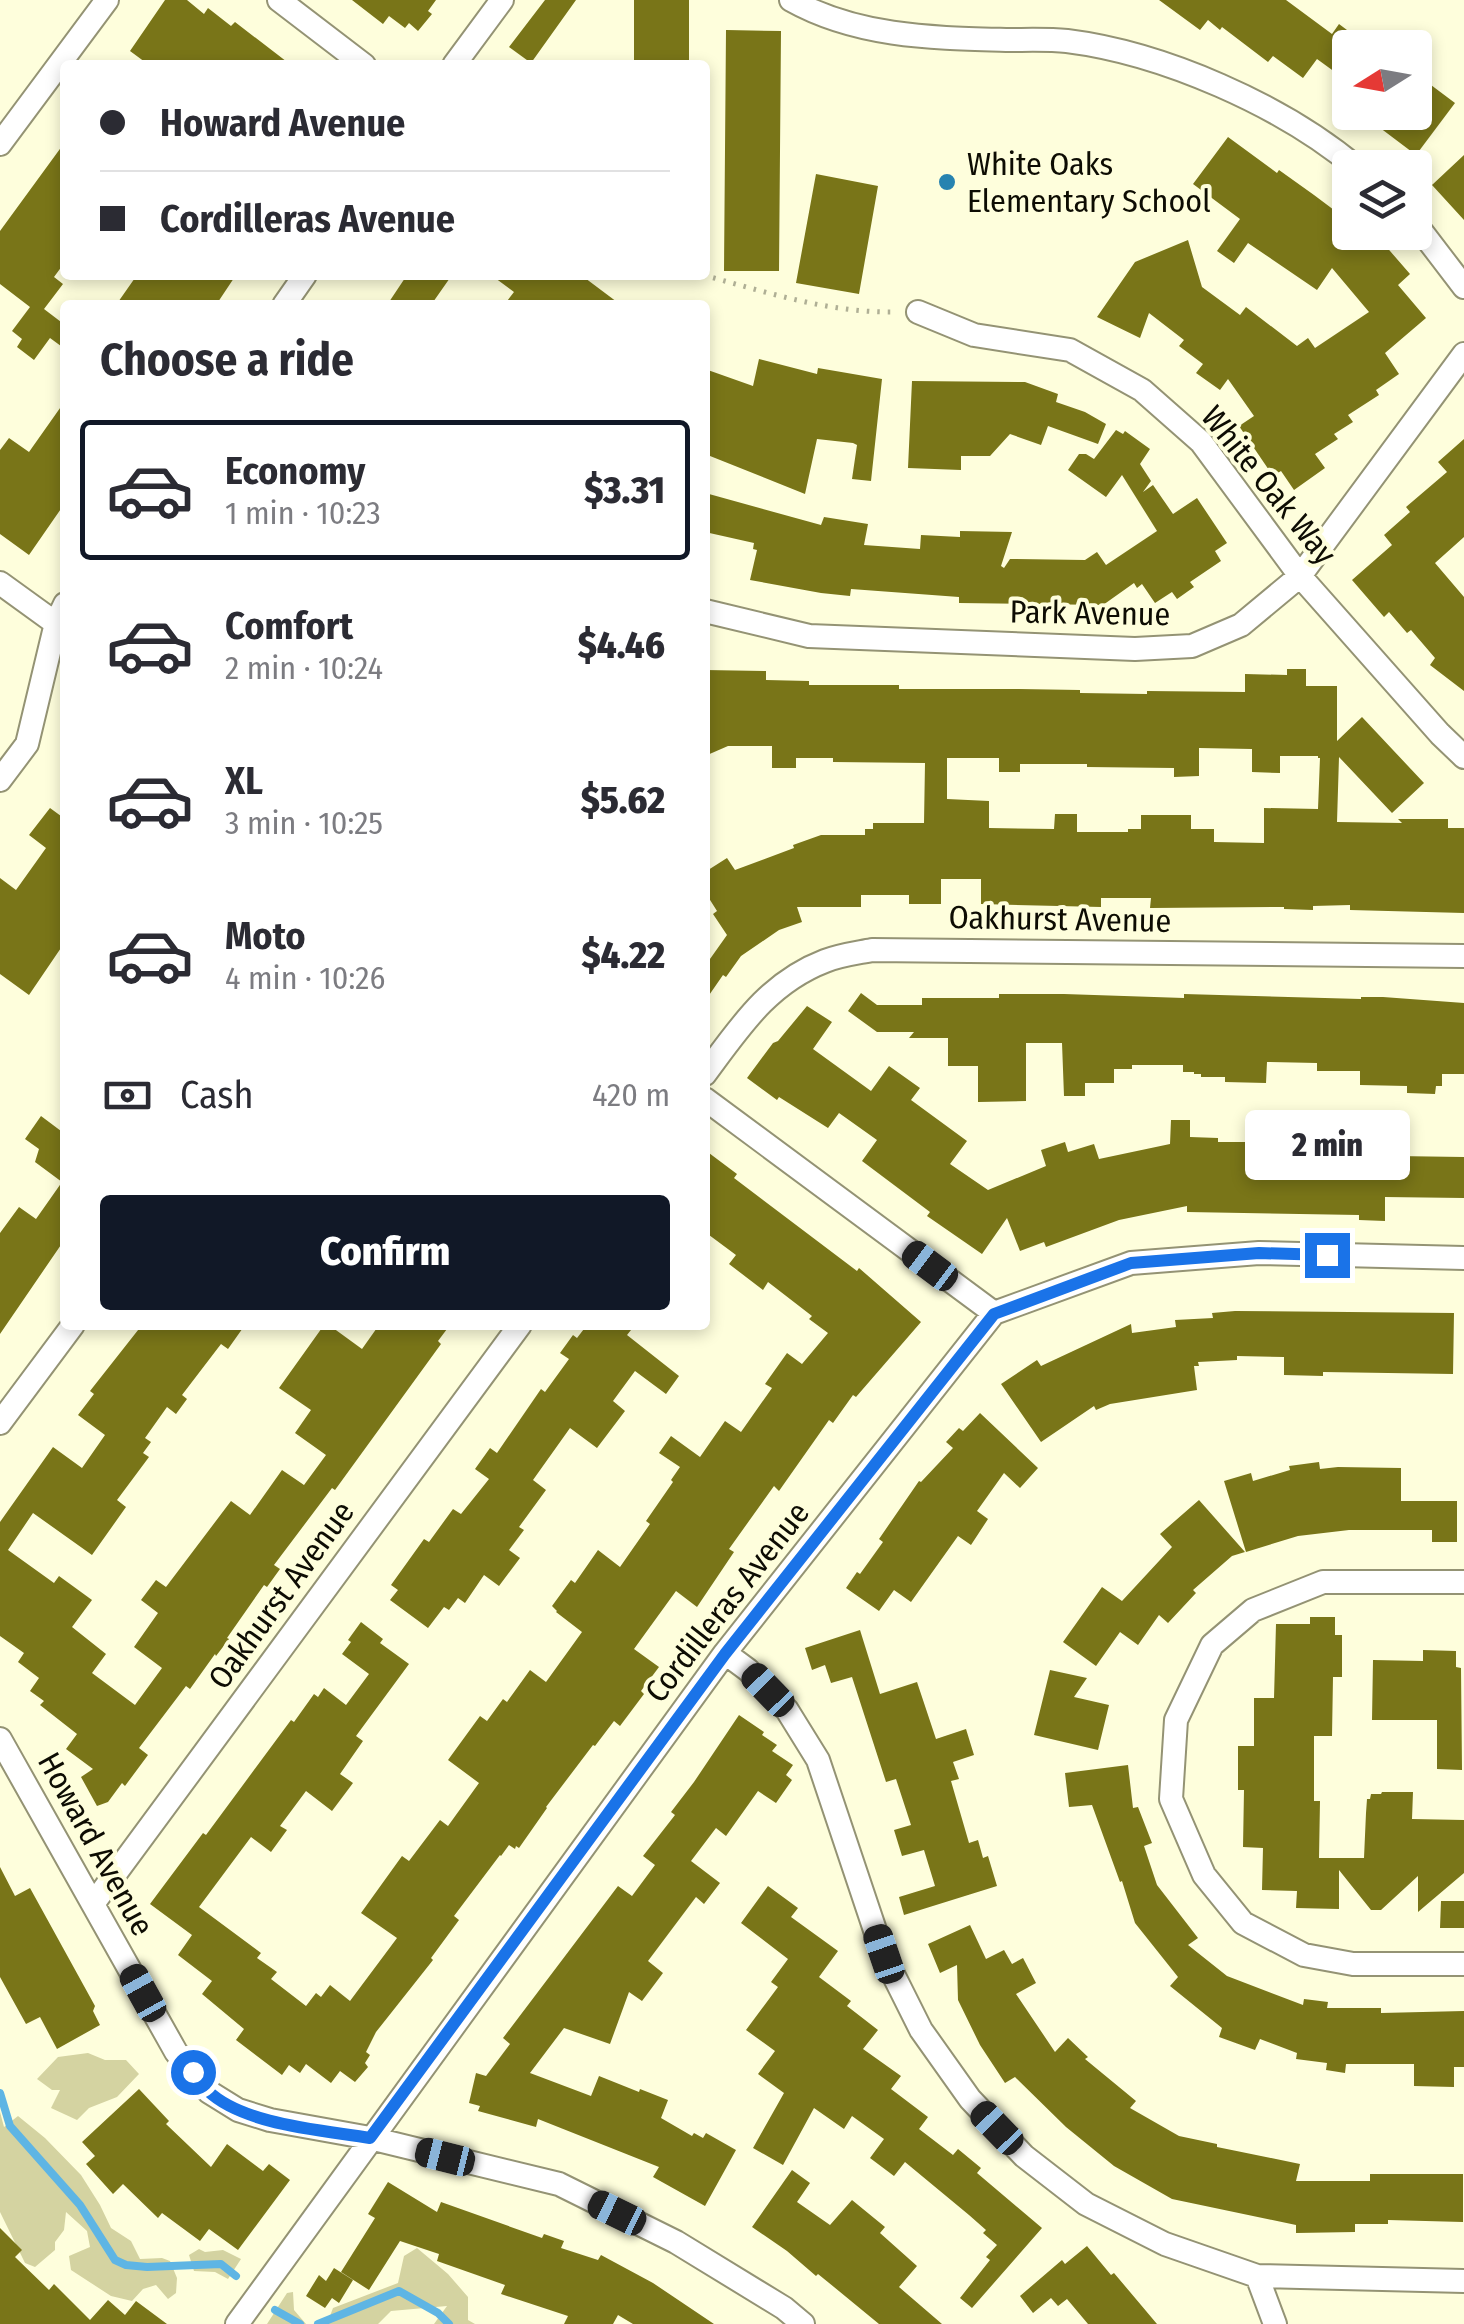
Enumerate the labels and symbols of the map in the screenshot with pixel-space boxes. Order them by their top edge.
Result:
north arrow [1332,30,1432,130]
place label: White Oaks Elementary School [967,145,1211,220]
marker: White Oaks Elementary School [936,171,958,193]
street label: White Oak Way [1194,398,1345,572]
street label: Park Avenue [1009,593,1171,633]
street label: Oakhurst Avenue [948,898,1172,940]
callout: 2 min [1244,1110,1410,1180]
route end [1305,1233,1350,1278]
car [897,1236,963,1296]
street label: Oakhurst Avenue [200,1494,362,1696]
street label: Cordilleras Avenue [637,1494,817,1710]
car [736,1658,800,1722]
street label: Howard Avenue [30,1746,162,1942]
car [860,1921,908,1987]
car [115,1959,171,2027]
route start [171,2050,216,2095]
car [965,2096,1029,2160]
car [412,2135,478,2179]
car [583,2186,651,2240]

